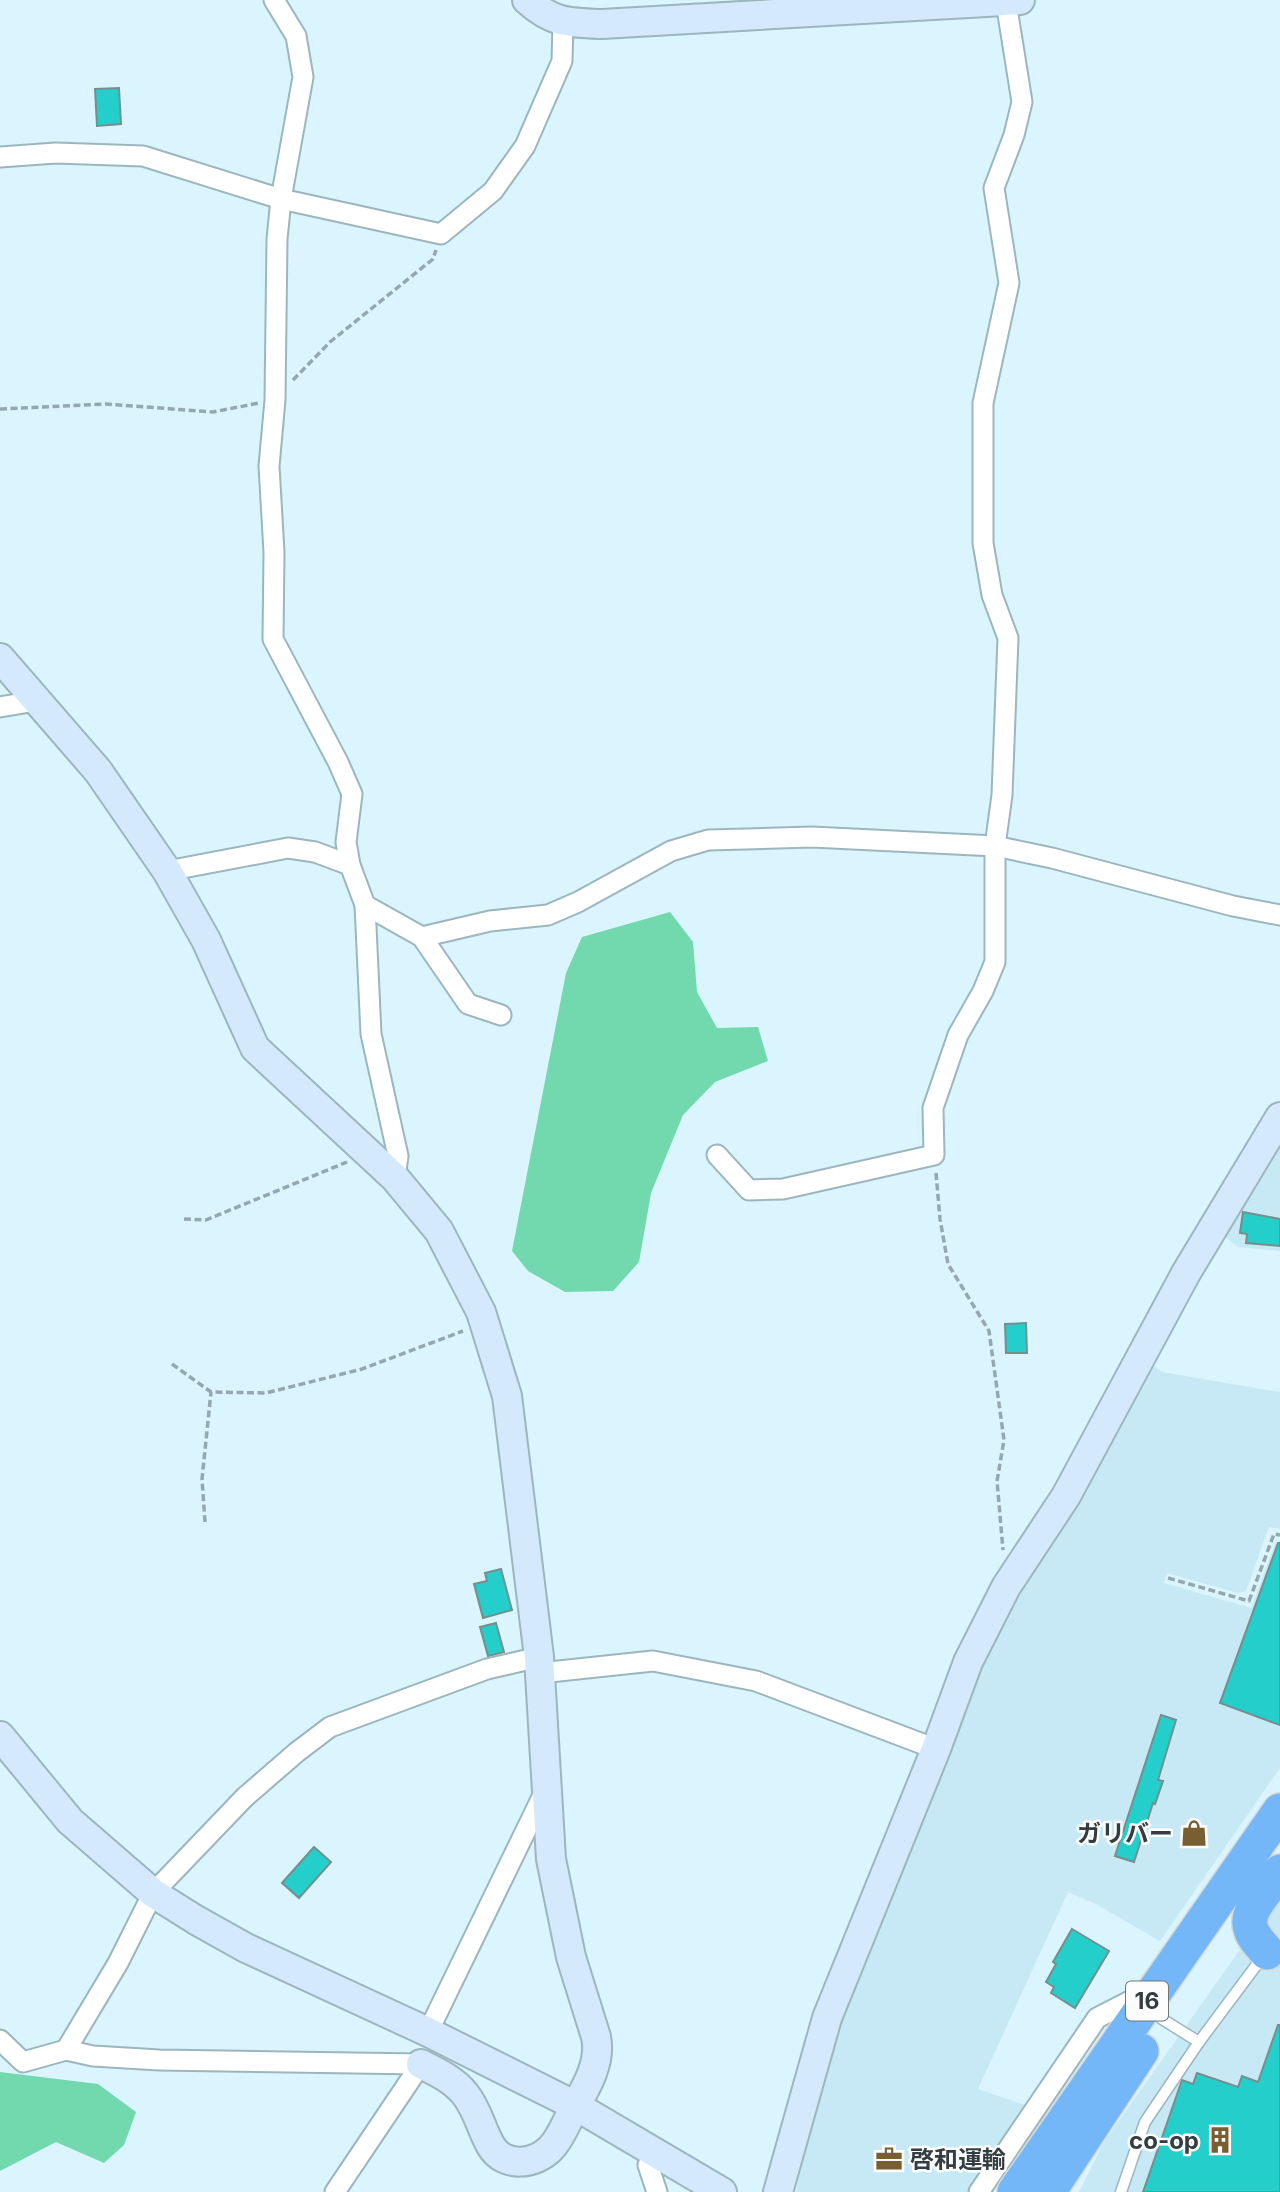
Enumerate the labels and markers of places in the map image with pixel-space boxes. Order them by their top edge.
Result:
shop icon: ガリバー [1179,1818,1209,1848]
place label: ガリバー [1077,1819,1173,1848]
building icon: co-op [1205,2125,1235,2155]
place label: co-op [1129,2126,1199,2155]
office icon: 啓和運輸 [874,2144,904,2174]
place label: 啓和運輸 [910,2145,1006,2174]

